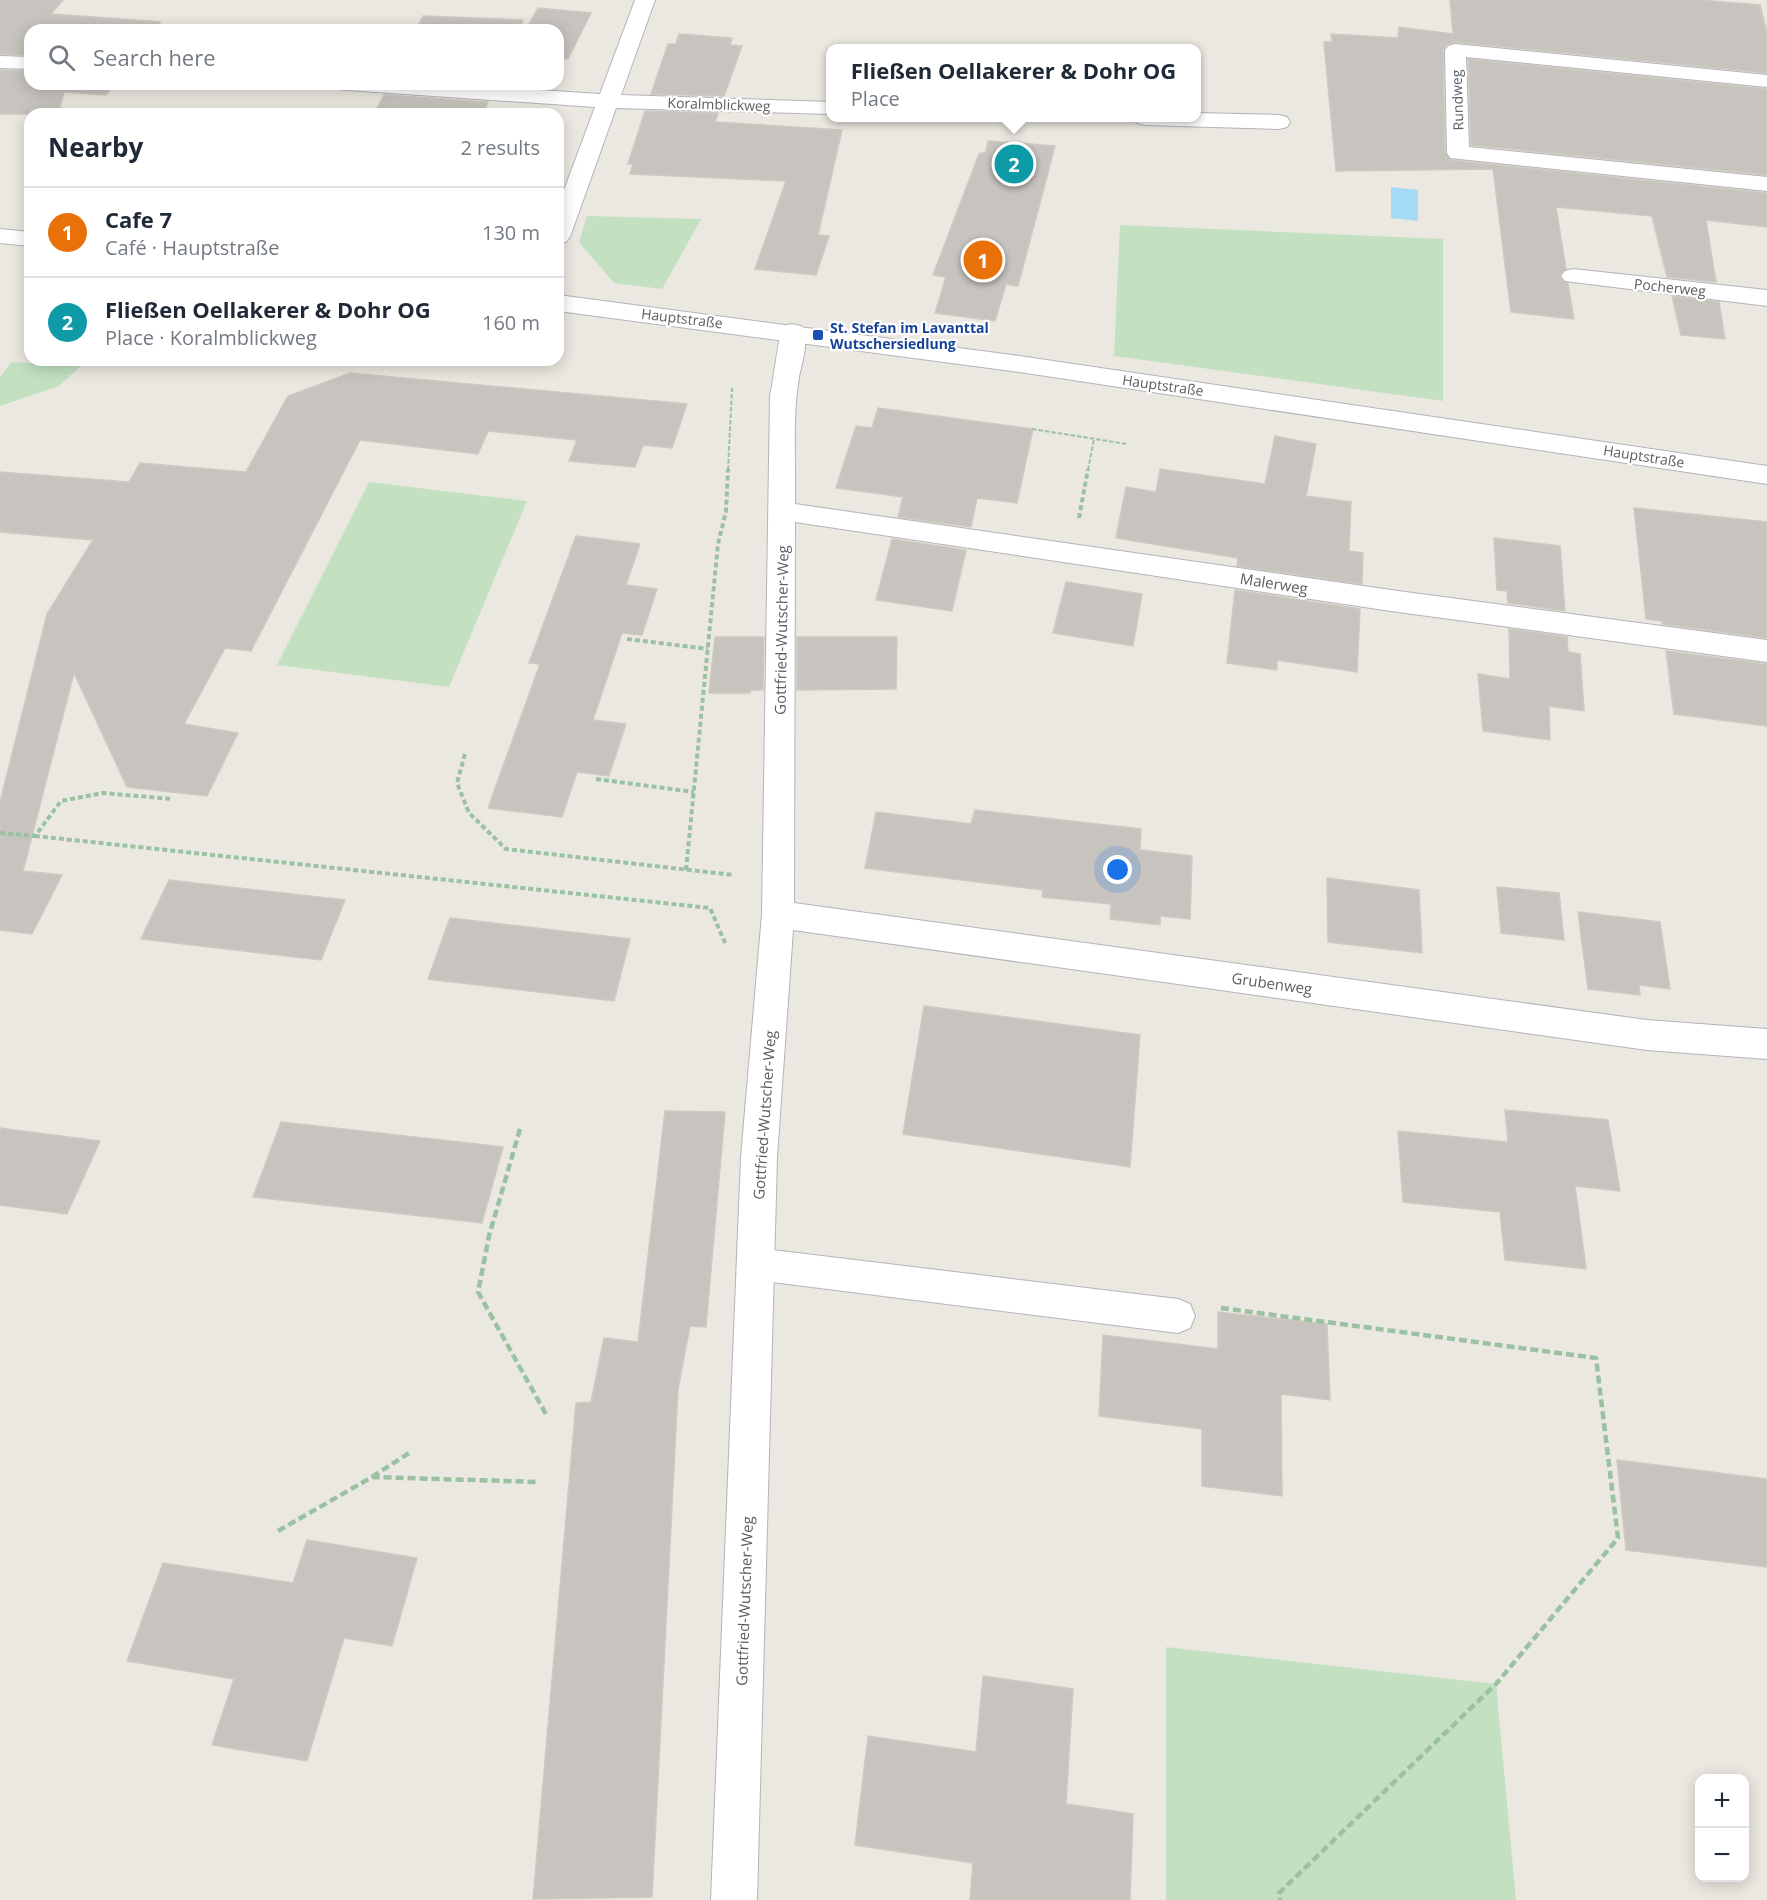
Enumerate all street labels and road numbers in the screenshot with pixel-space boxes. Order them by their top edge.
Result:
street label: Rundweg [1446,69,1468,131]
street label: Koralmblickweg [667,93,771,115]
street label: Pocherweg [1633,274,1707,300]
street label: Hauptstraße [640,304,724,332]
street label: Hauptstraße [1121,370,1205,400]
street label: Hauptstraße [1602,440,1686,472]
street label: Gottfried-Wutscher-Weg [770,545,792,715]
street label: Malerweg [1239,568,1309,598]
street label: Grubenweg [1230,967,1314,999]
street label: Gottfried-Wutscher-Weg [748,1030,780,1200]
street label: Gottfried-Wutscher-Weg [731,1516,757,1686]

